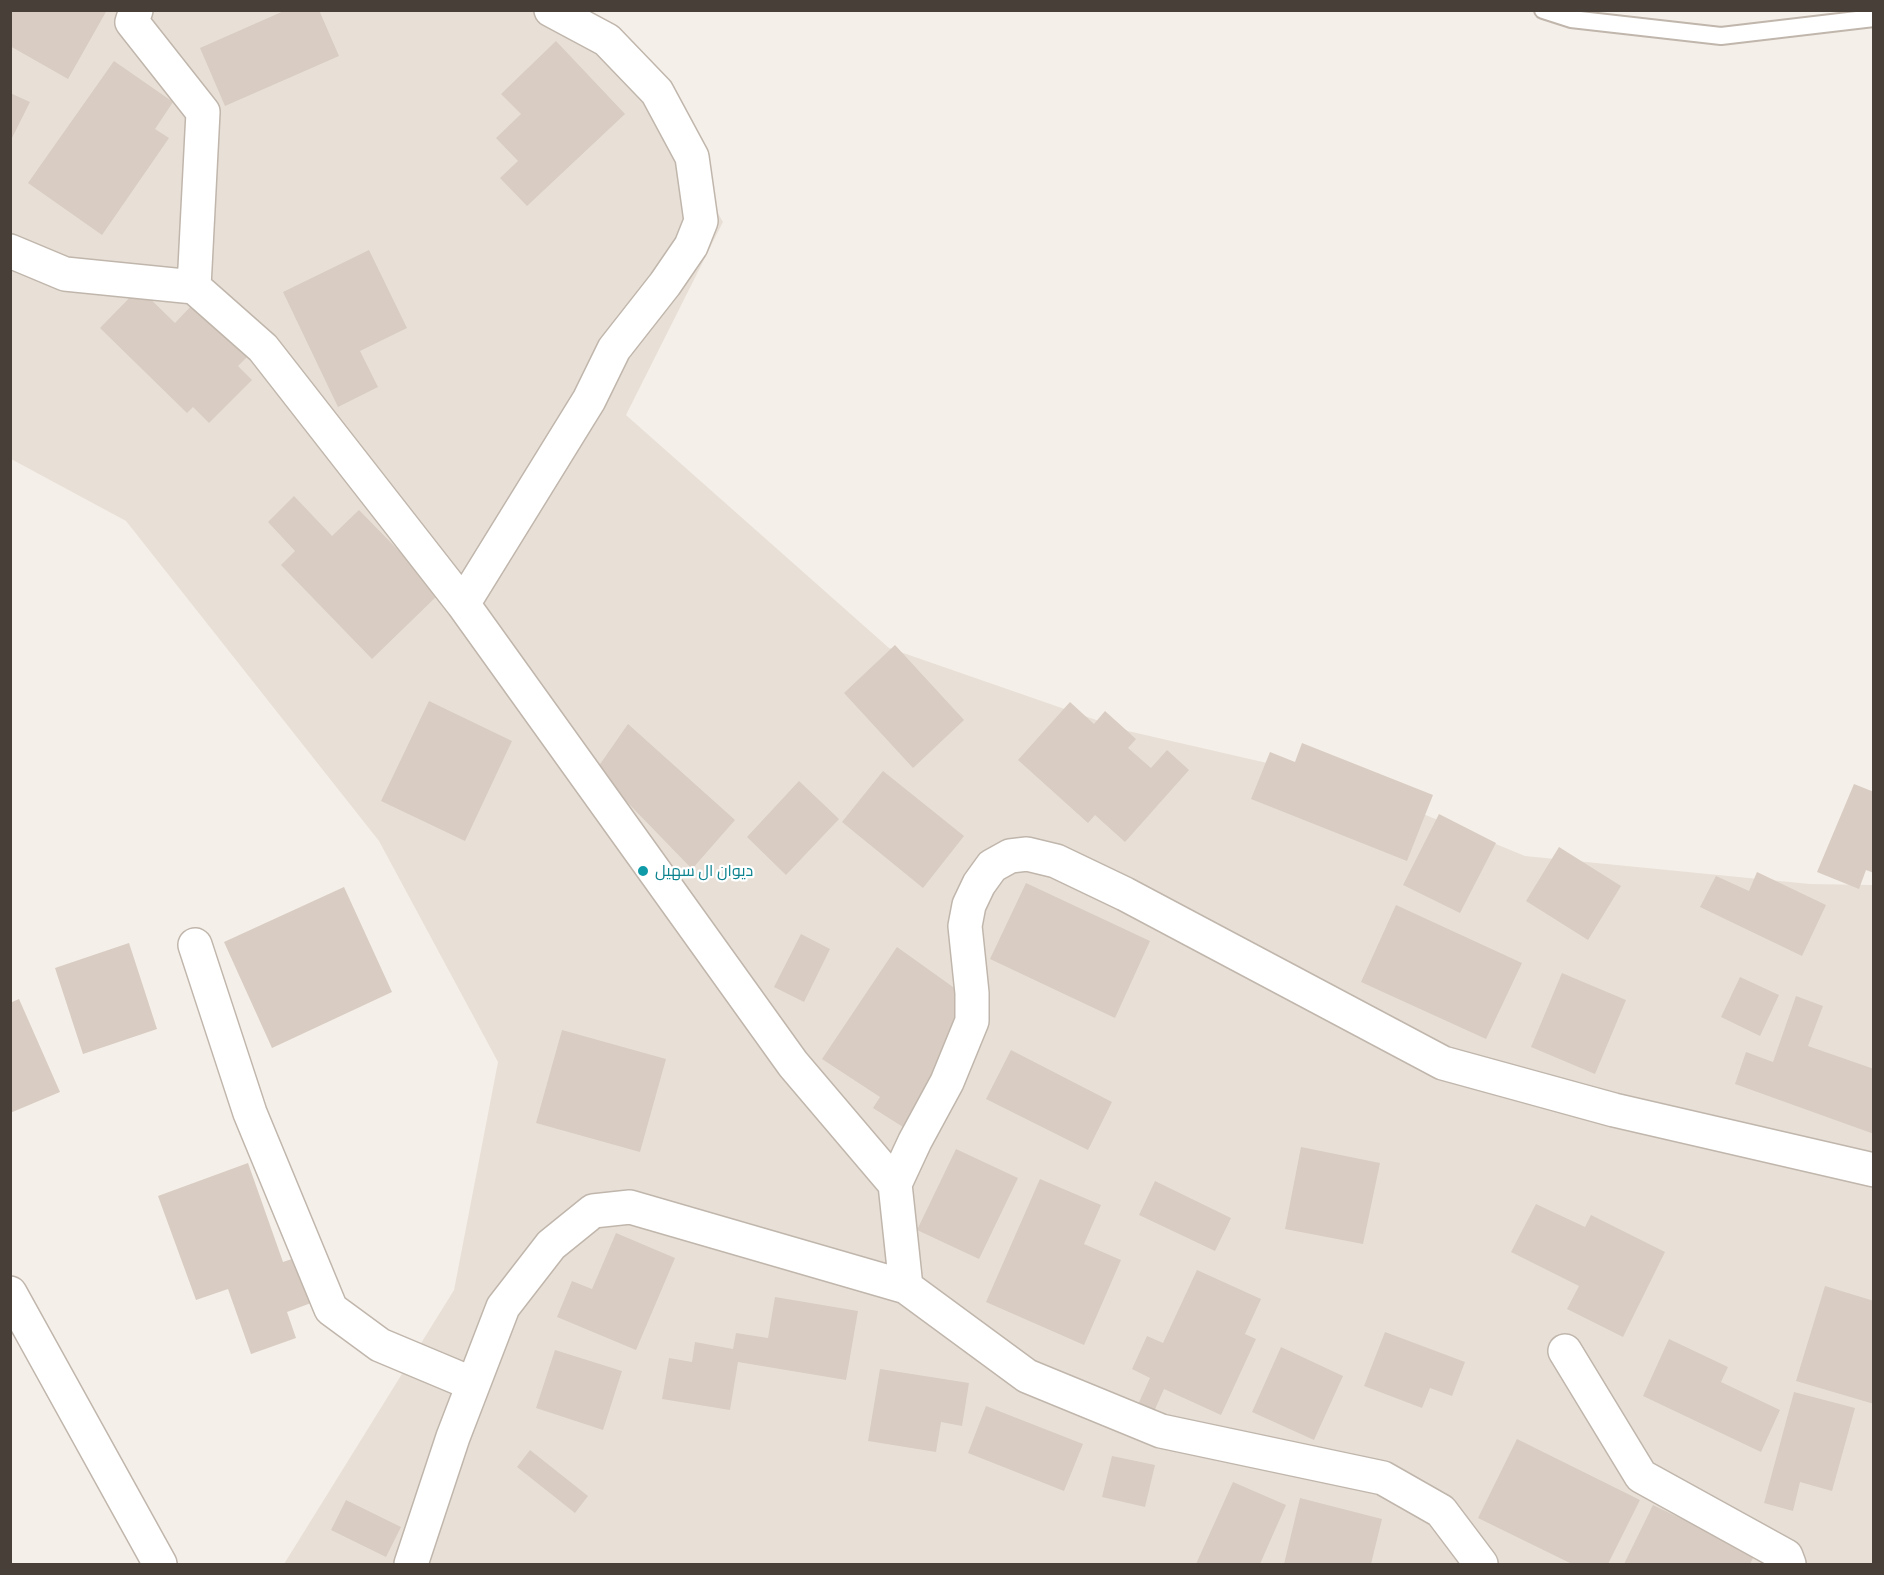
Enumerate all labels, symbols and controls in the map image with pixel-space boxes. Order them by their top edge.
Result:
place label: ديوان ال سهيل [655,861,753,881]
marker: ديوان ال سهيل [636,864,650,878]

